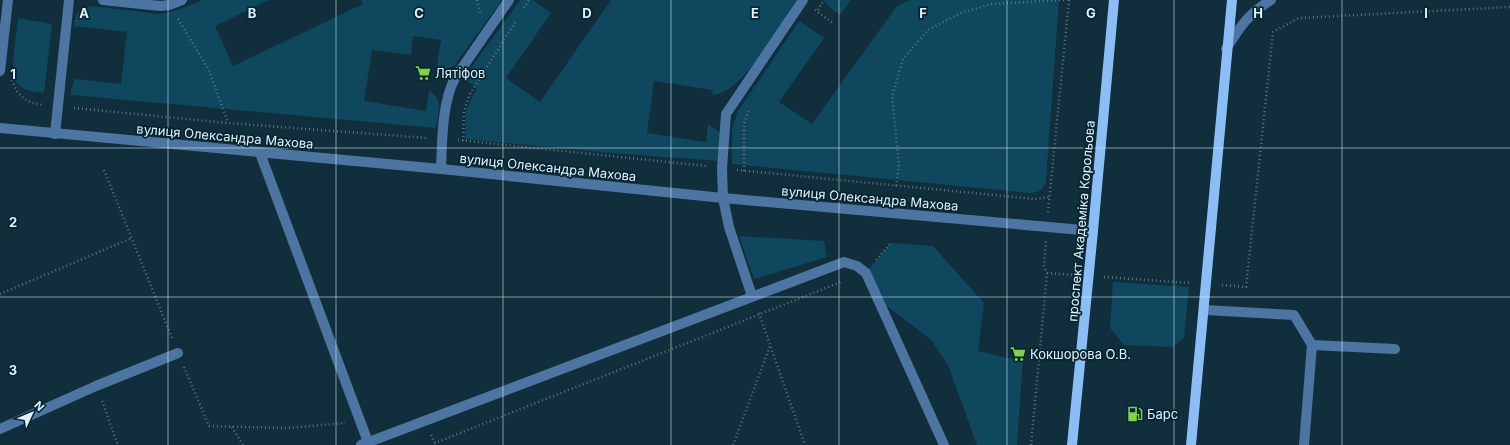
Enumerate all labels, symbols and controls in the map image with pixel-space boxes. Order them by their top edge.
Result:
text: A [79,5,89,21]
text: B [248,5,257,21]
text: C [414,5,424,21]
text: D [582,5,592,21]
text: E [751,5,759,21]
text: F [919,5,927,21]
text: G [1086,5,1096,21]
text: H [1253,5,1263,21]
text: I [1424,5,1428,21]
supermarket icon: Лятіфов [414,64,432,82]
place label: Лятіфов [435,65,485,81]
text: 1 [10,66,16,82]
street label: вулиця Олександра Махова [136,120,314,152]
street label: проспект Академіка Корольова [1064,120,1098,322]
street label: вулиця Олександра Махова [459,150,637,184]
street label: вулиця Олександра Махова [781,182,959,214]
text: 2 [9,214,17,230]
supermarket icon: Кокшорова О.В. [1009,345,1027,363]
place label: Кокшорова О.В. [1030,346,1131,362]
text: 3 [9,362,17,378]
north arrow [12,393,52,433]
text: N [31,398,47,414]
fuel station icon: Барс [1126,405,1144,423]
place label: Барс [1147,406,1178,422]

